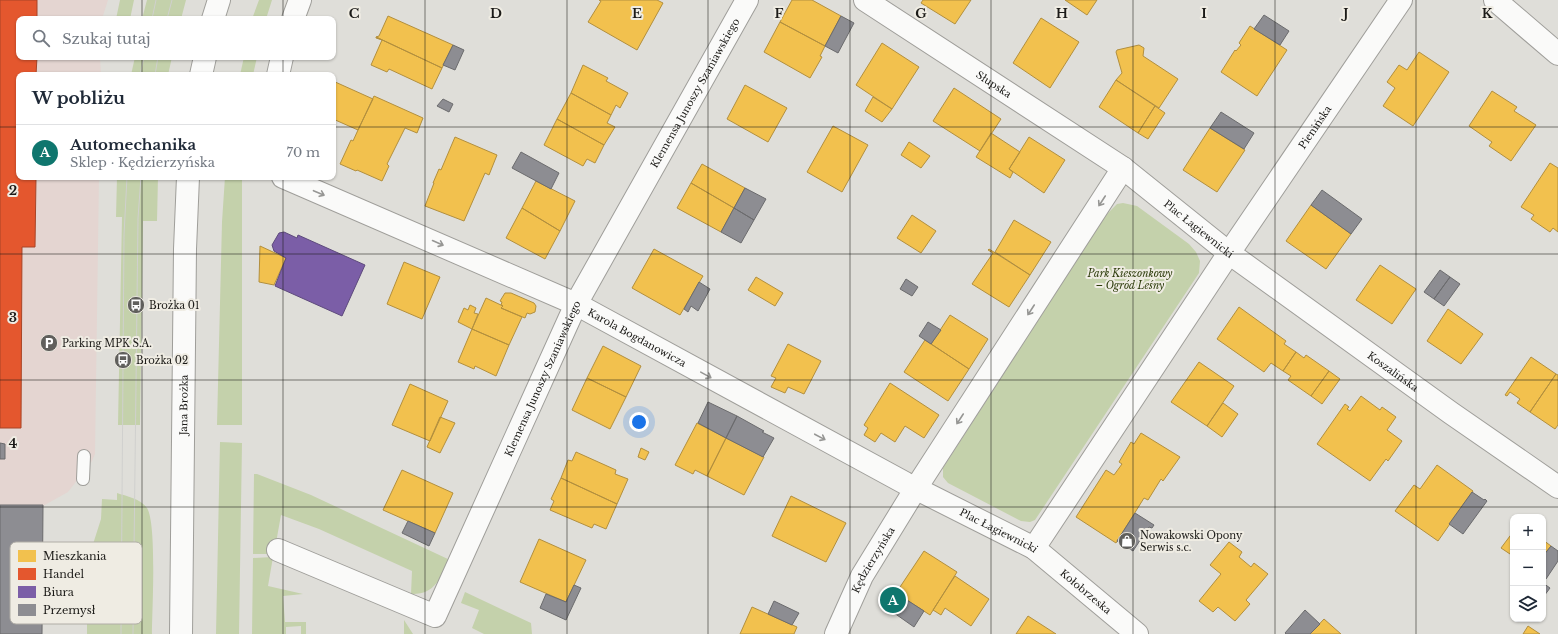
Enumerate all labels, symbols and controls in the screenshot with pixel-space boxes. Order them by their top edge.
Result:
text: C [349,5,360,22]
text: D [490,5,502,22]
text: E [632,5,642,22]
text: F [775,5,784,22]
text: G [915,5,927,22]
text: H [1056,5,1068,22]
text: I [1201,5,1207,22]
text: J [1340,5,1349,22]
text: K [1482,5,1493,22]
street label: Klemensa Junoszy Szaniawskiego [647,15,742,170]
search box [16,16,336,60]
icon: search [30,27,52,49]
text: Szukaj tutaj [62,29,151,48]
street label: Słupska [974,68,1015,101]
text: W pobliżu [32,88,125,109]
street label: Pienińska [1295,102,1334,151]
text: Automechanika [70,135,196,154]
text: A [40,144,50,161]
text: 70 m [287,144,320,161]
text: Sklep · Kędzierzyńska [70,154,215,171]
text: 2 [9,182,17,199]
one-way arrow [312,189,324,197]
one-way arrow [1097,195,1105,207]
street label: Plac Łagiewnicki [1161,197,1237,261]
one-way arrow [432,240,444,247]
park label: Park Kieszonkowy – Ogród Leśny [1087,267,1173,292]
bus stop icon: Brożka 01 [126,295,146,315]
street label: Klemensa Junoszy Szaniawskiego [501,298,583,459]
place label: Brożka 01 [149,299,199,312]
one-way arrow [1027,304,1035,315]
street label: Karola Bogdanowicza [586,305,689,370]
text: 3 [9,309,17,326]
parking icon: Parking MPK S.A. [39,333,59,353]
place label: Parking MPK S.A. [62,337,152,350]
street label: Koszalińska [1365,349,1421,394]
bus stop icon: Brożka 02 [113,350,133,370]
place label: Brożka 02 [136,354,188,367]
one-way arrow [699,371,711,379]
street label: Jana Brożka [177,374,190,437]
your location [629,412,649,432]
one-way arrow [956,413,964,424]
one-way arrow [814,433,826,441]
text: 4 [9,435,18,452]
street label: Plac Łagiewnicki [958,505,1041,556]
map controls [1510,514,1546,622]
button: + [1510,514,1546,550]
street label: Kędzierzyńska [849,524,897,595]
place label: Nowakowski Opony Serwis s.c. [1140,529,1243,554]
shop icon: Nowakowski Opony Serwis s.c. [1117,531,1137,551]
legend [10,542,142,624]
text: Mieszkania [43,549,107,563]
button: − [1510,550,1546,586]
street label: Kołobrzeska [1058,566,1115,617]
text: Handel [43,567,85,581]
text: Biura [43,585,75,599]
pin: A [880,585,906,615]
button: layers [1510,586,1546,622]
text: Przemysł [43,603,96,617]

